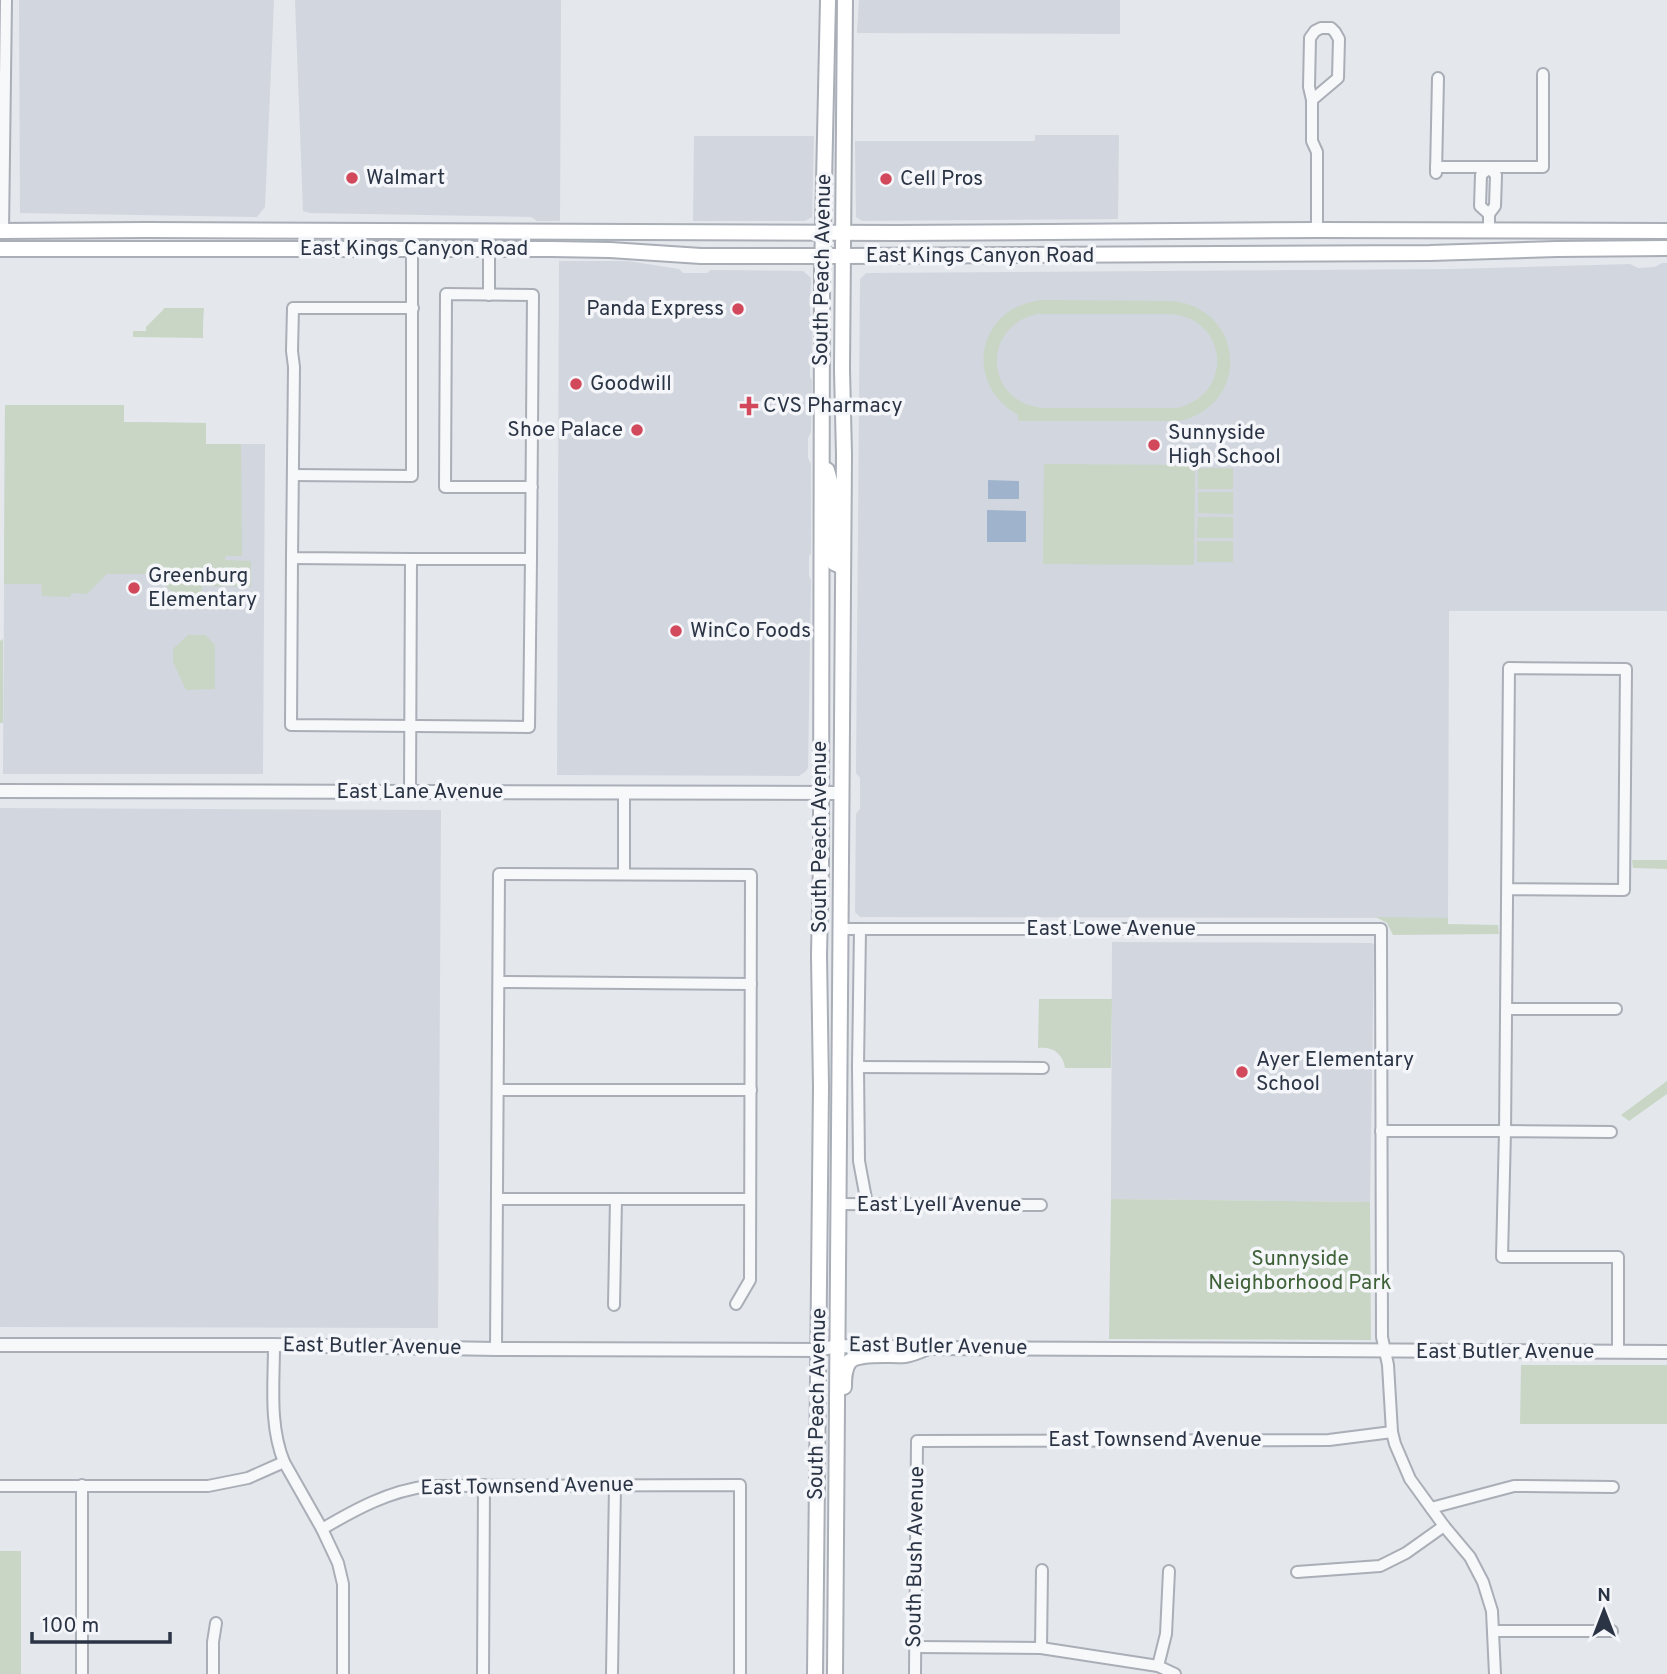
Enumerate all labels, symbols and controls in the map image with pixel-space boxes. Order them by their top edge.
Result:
place label: Walmart [366,165,445,192]
place label: Cell Pros [900,166,983,193]
marker: Walmart [344,170,360,186]
marker: Cell Pros [878,171,894,187]
street label: South Peach Avenue [808,174,838,366]
street label: East Kings Canyon Road [300,236,528,263]
street label: East Kings Canyon Road [866,243,1094,270]
place label: Panda Express [586,296,724,323]
marker: Panda Express [730,301,746,317]
place label: Goodwill [590,371,672,398]
marker: Goodwill [568,376,584,392]
place label: CVS Pharmacy [763,393,903,420]
marker: CVS Pharmacy [741,398,757,414]
place label: Shoe Palace [507,417,623,444]
place label: Sunnyside High School [1168,420,1281,471]
marker: Shoe Palace [629,422,645,438]
marker: Sunnyside High School [1146,437,1162,453]
place label: Greenburg Elementary [148,563,257,614]
marker: Greenburg Elementary [126,580,142,596]
place label: WinCo Foods [690,618,811,645]
marker: WinCo Foods [668,623,684,639]
street label: South Peach Avenue [807,741,834,933]
street label: East Lane Avenue [337,779,503,806]
street label: East Lowe Avenue [1026,916,1196,943]
place label: Ayer Elementary School [1256,1047,1414,1098]
marker: Ayer Elementary School [1234,1064,1250,1080]
street label: East Lyell Avenue [857,1192,1021,1219]
park label: Sunnyside Neighborhood Park [1208,1246,1392,1297]
street label: South Peach Avenue [803,1308,833,1500]
street label: East Butler Avenue [282,1332,462,1362]
street label: East Butler Avenue [848,1332,1028,1362]
street label: East Butler Avenue [1416,1339,1594,1366]
street label: East Townsend Avenue [1048,1427,1262,1454]
street label: South Bush Avenue [901,1466,931,1648]
street label: East Townsend Avenue [420,1472,634,1502]
north arrow [1569,1576,1639,1646]
text: N [1597,1584,1611,1608]
scale bar [32,1600,170,1644]
text: 100 m [42,1613,99,1640]

